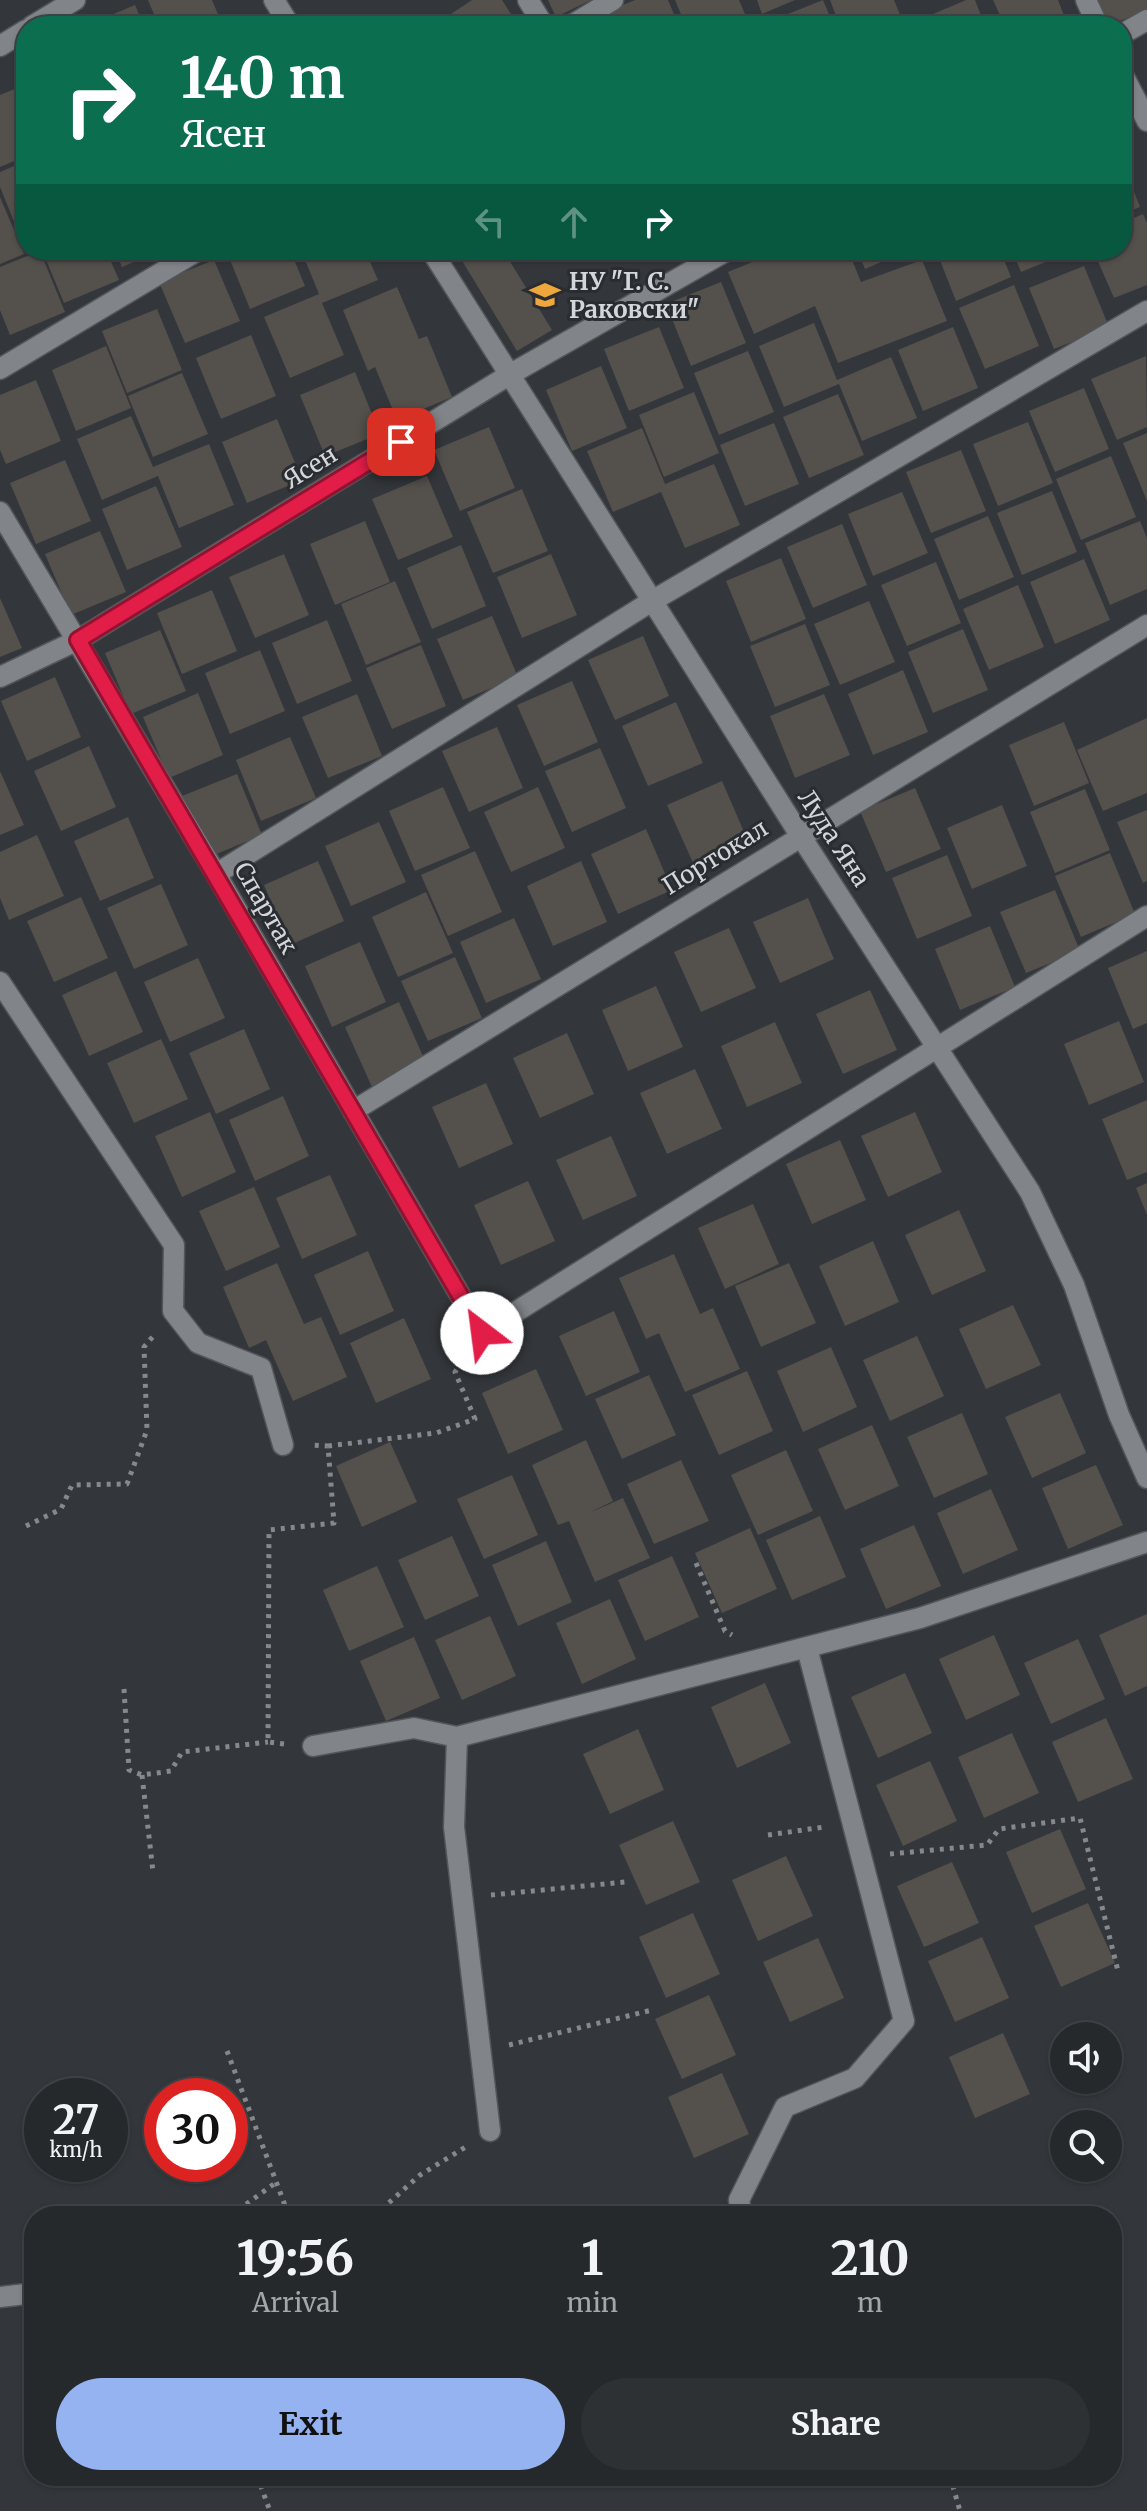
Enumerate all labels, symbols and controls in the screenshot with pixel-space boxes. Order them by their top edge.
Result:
text: 140 m [180,43,345,113]
icon: right [48,48,152,152]
text: Ясен [180,112,266,157]
icon: left [468,200,512,244]
icon: ahead [552,200,596,244]
icon: right [636,200,680,244]
place label: НУ "Г. С. Раковски" [569,266,699,325]
school or university icon: НУ "Г. С. Раковски" [528,278,562,312]
pin [367,408,435,476]
icon: arrive [379,420,423,464]
street label: Ясен [277,439,343,495]
street label: Луда Яна [791,784,877,893]
street label: Портокал [657,812,773,902]
street label: Спартак [227,857,305,959]
position arrow [440,1291,524,1375]
map controls [1050,2022,1122,2182]
button: sound [1050,2022,1122,2094]
speed limit sign: 30 [144,2078,248,2182]
text: 27 [53,2095,99,2145]
button: search [1050,2110,1122,2182]
text: km/h [50,2137,102,2162]
text: 19:56 [237,2228,354,2288]
text: 1 [581,2228,603,2288]
text: 210 [831,2228,909,2288]
text: Arrival [252,2286,339,2319]
text: min [567,2286,618,2319]
text: m [857,2286,883,2319]
button: Exit [56,2378,565,2470]
button: Share [581,2378,1090,2470]

